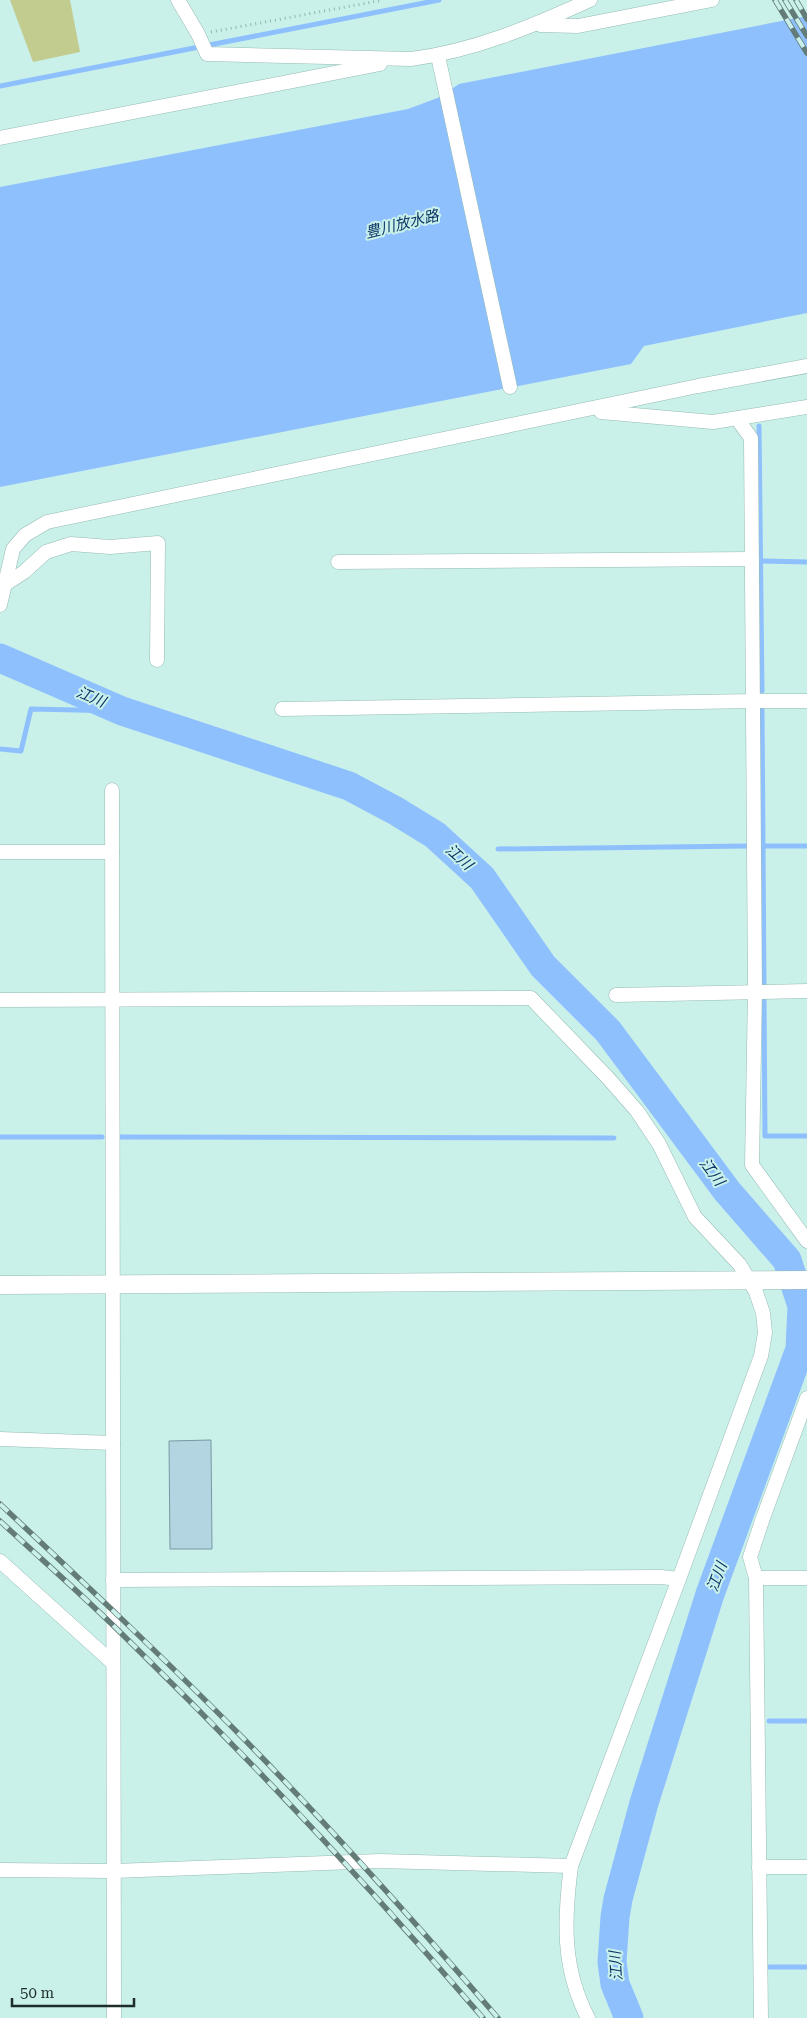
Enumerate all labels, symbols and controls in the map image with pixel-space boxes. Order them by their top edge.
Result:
water label: 豊川放水路 [363,206,442,242]
water label: 江川 [74,683,110,712]
water label: 江川 [442,840,478,875]
water label: 江川 [696,1155,729,1191]
water label: 江川 [703,1558,731,1594]
water label: 江川 [606,1948,626,1982]
scale bar [12,1976,135,2008]
text: 50 m [20,1984,55,2002]

